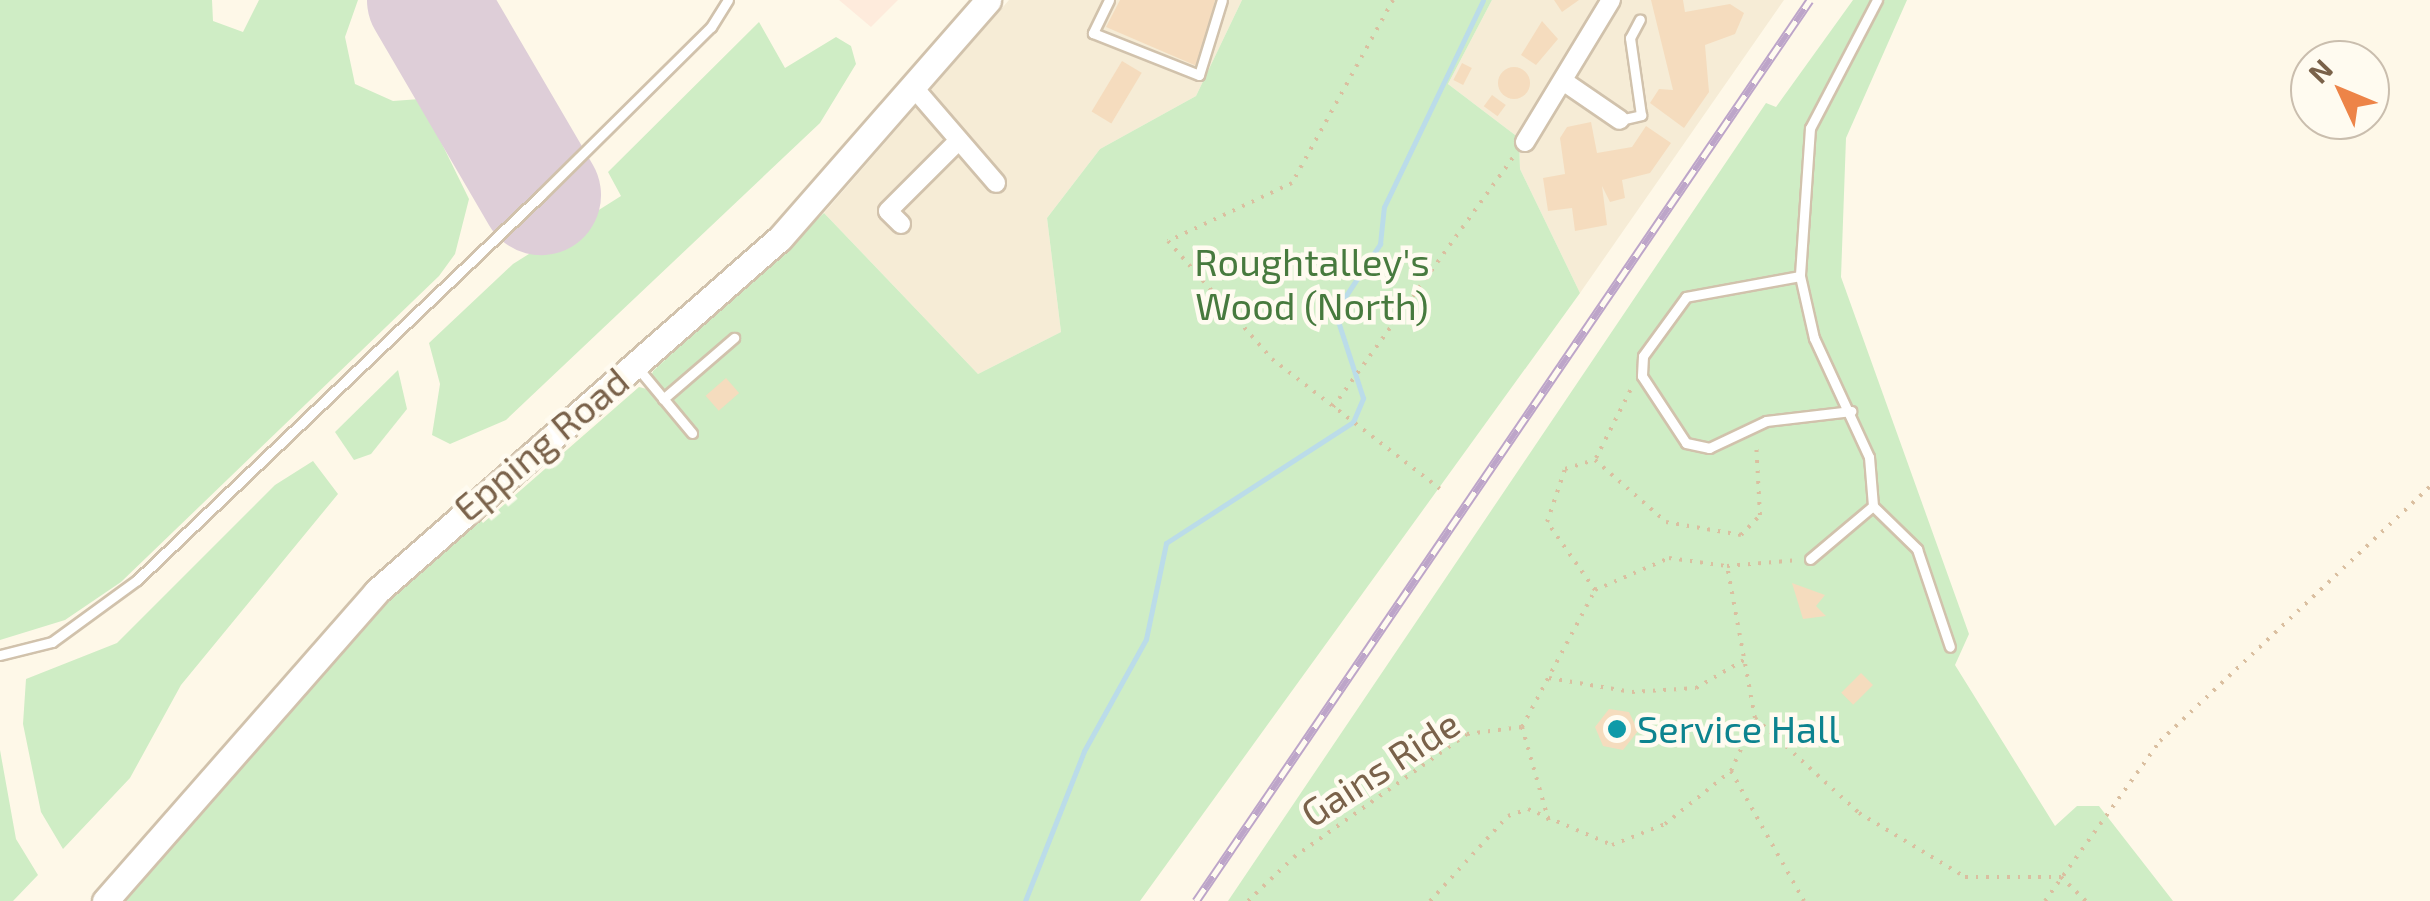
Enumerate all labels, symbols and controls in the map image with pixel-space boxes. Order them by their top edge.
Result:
north arrow [2290,40,2390,140]
text: N [2301,51,2339,90]
park label: Roughtalley's Wood (North) [1194,239,1430,328]
street label: Epping Road [444,358,638,530]
street label: Gains Ride [1292,700,1468,836]
place label: Service Hall [1637,706,1840,752]
marker: Service Hall [1606,718,1628,740]

